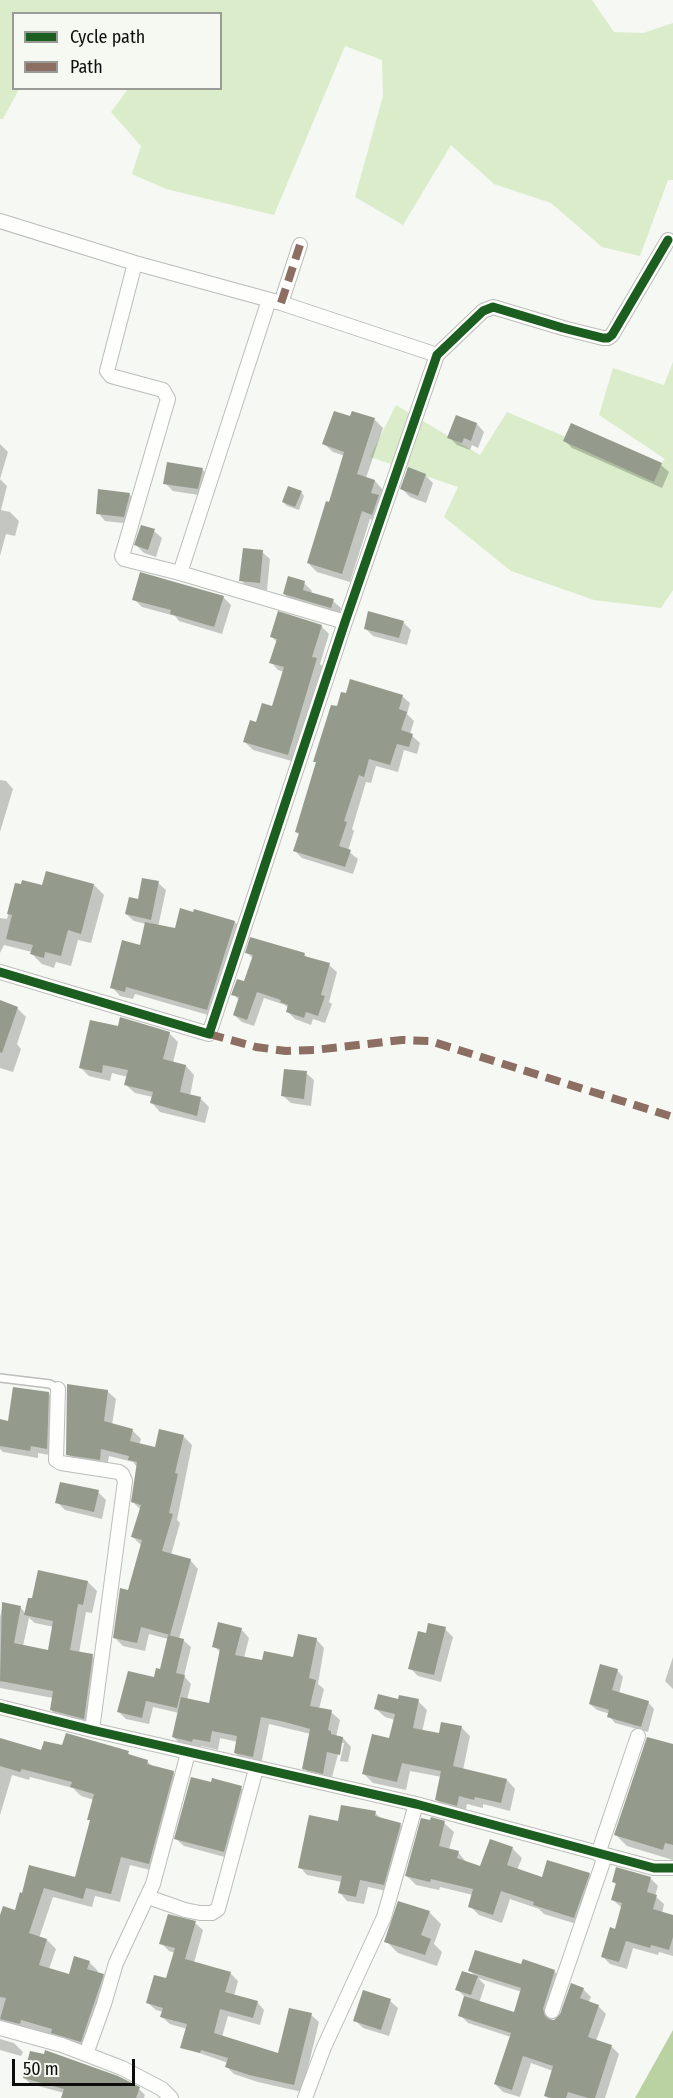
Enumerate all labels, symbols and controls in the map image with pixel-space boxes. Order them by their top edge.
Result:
legend [12,12,222,90]
text: Cycle path [70,26,145,48]
text: Path [70,56,103,78]
scale bar [15,2047,138,2085]
text: 50 m [23,2058,59,2080]

